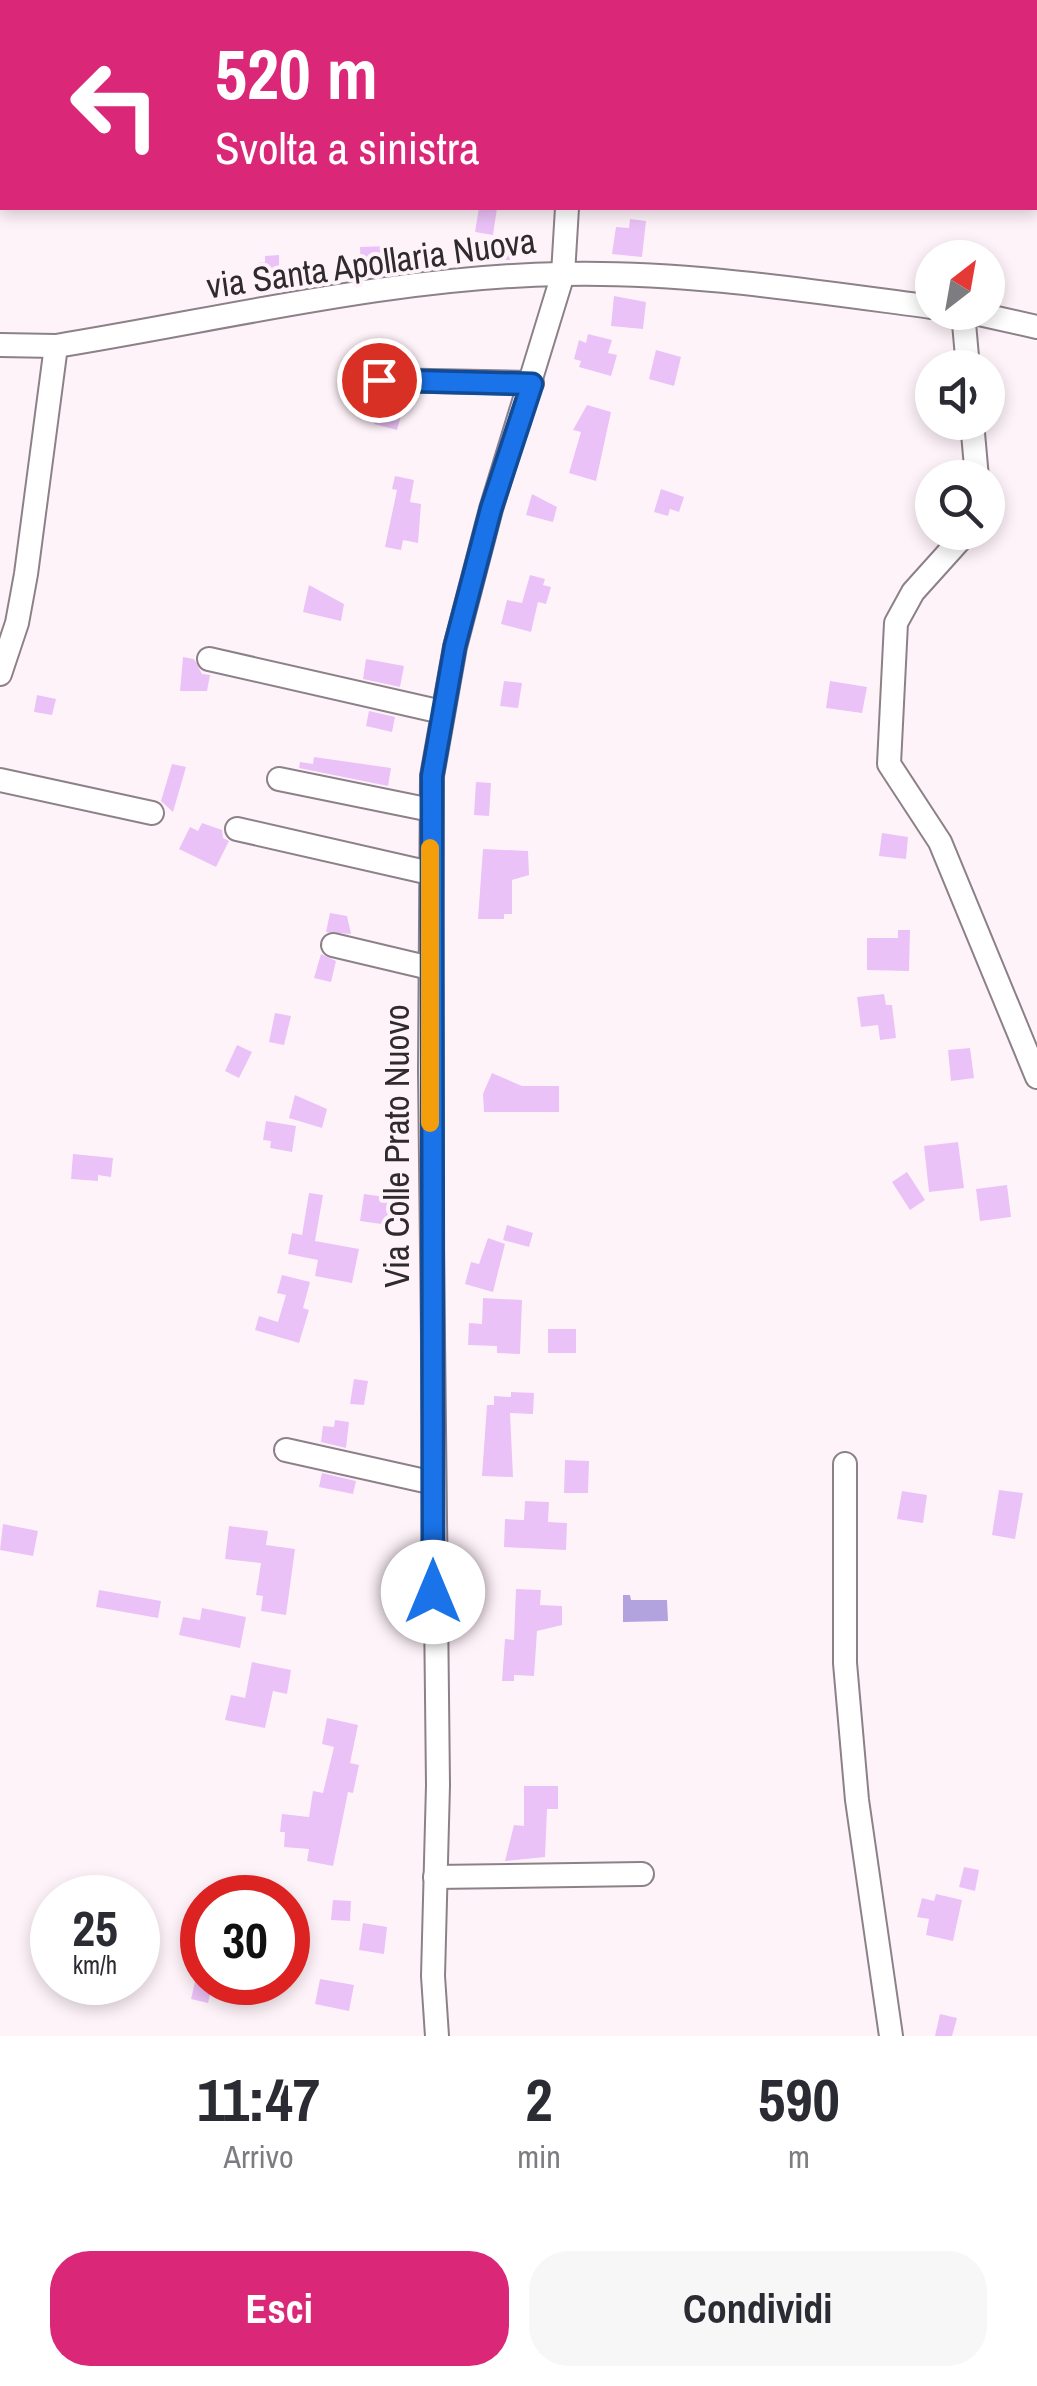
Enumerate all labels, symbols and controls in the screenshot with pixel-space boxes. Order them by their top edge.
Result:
text: 520 m [215,27,378,121]
icon: left [50,40,180,170]
text: Svolta a sinistra [215,117,480,178]
street label: via Santa Apollaria Nuova [203,217,539,309]
north arrow [915,240,1005,330]
map controls [915,240,1005,550]
pin [337,338,422,423]
button: sound [915,350,1005,440]
icon: arrive [352,353,407,408]
button: search [915,460,1005,550]
street label: Via Colle Prato Nuovo [373,1004,420,1288]
position arrow [381,1540,485,1644]
speed limit sign: 30 [180,1875,310,2005]
text: 25 [72,1894,118,1962]
text: km/h [73,1948,117,1982]
text: 11:47 [197,2059,320,2140]
text: 2 [525,2059,553,2140]
text: 590 [758,2059,840,2140]
text: Arrivo [224,2135,294,2178]
text: min [517,2135,561,2178]
text: m [788,2135,810,2178]
button: Esci [50,2251,509,2366]
button: Condividi [529,2251,987,2366]

